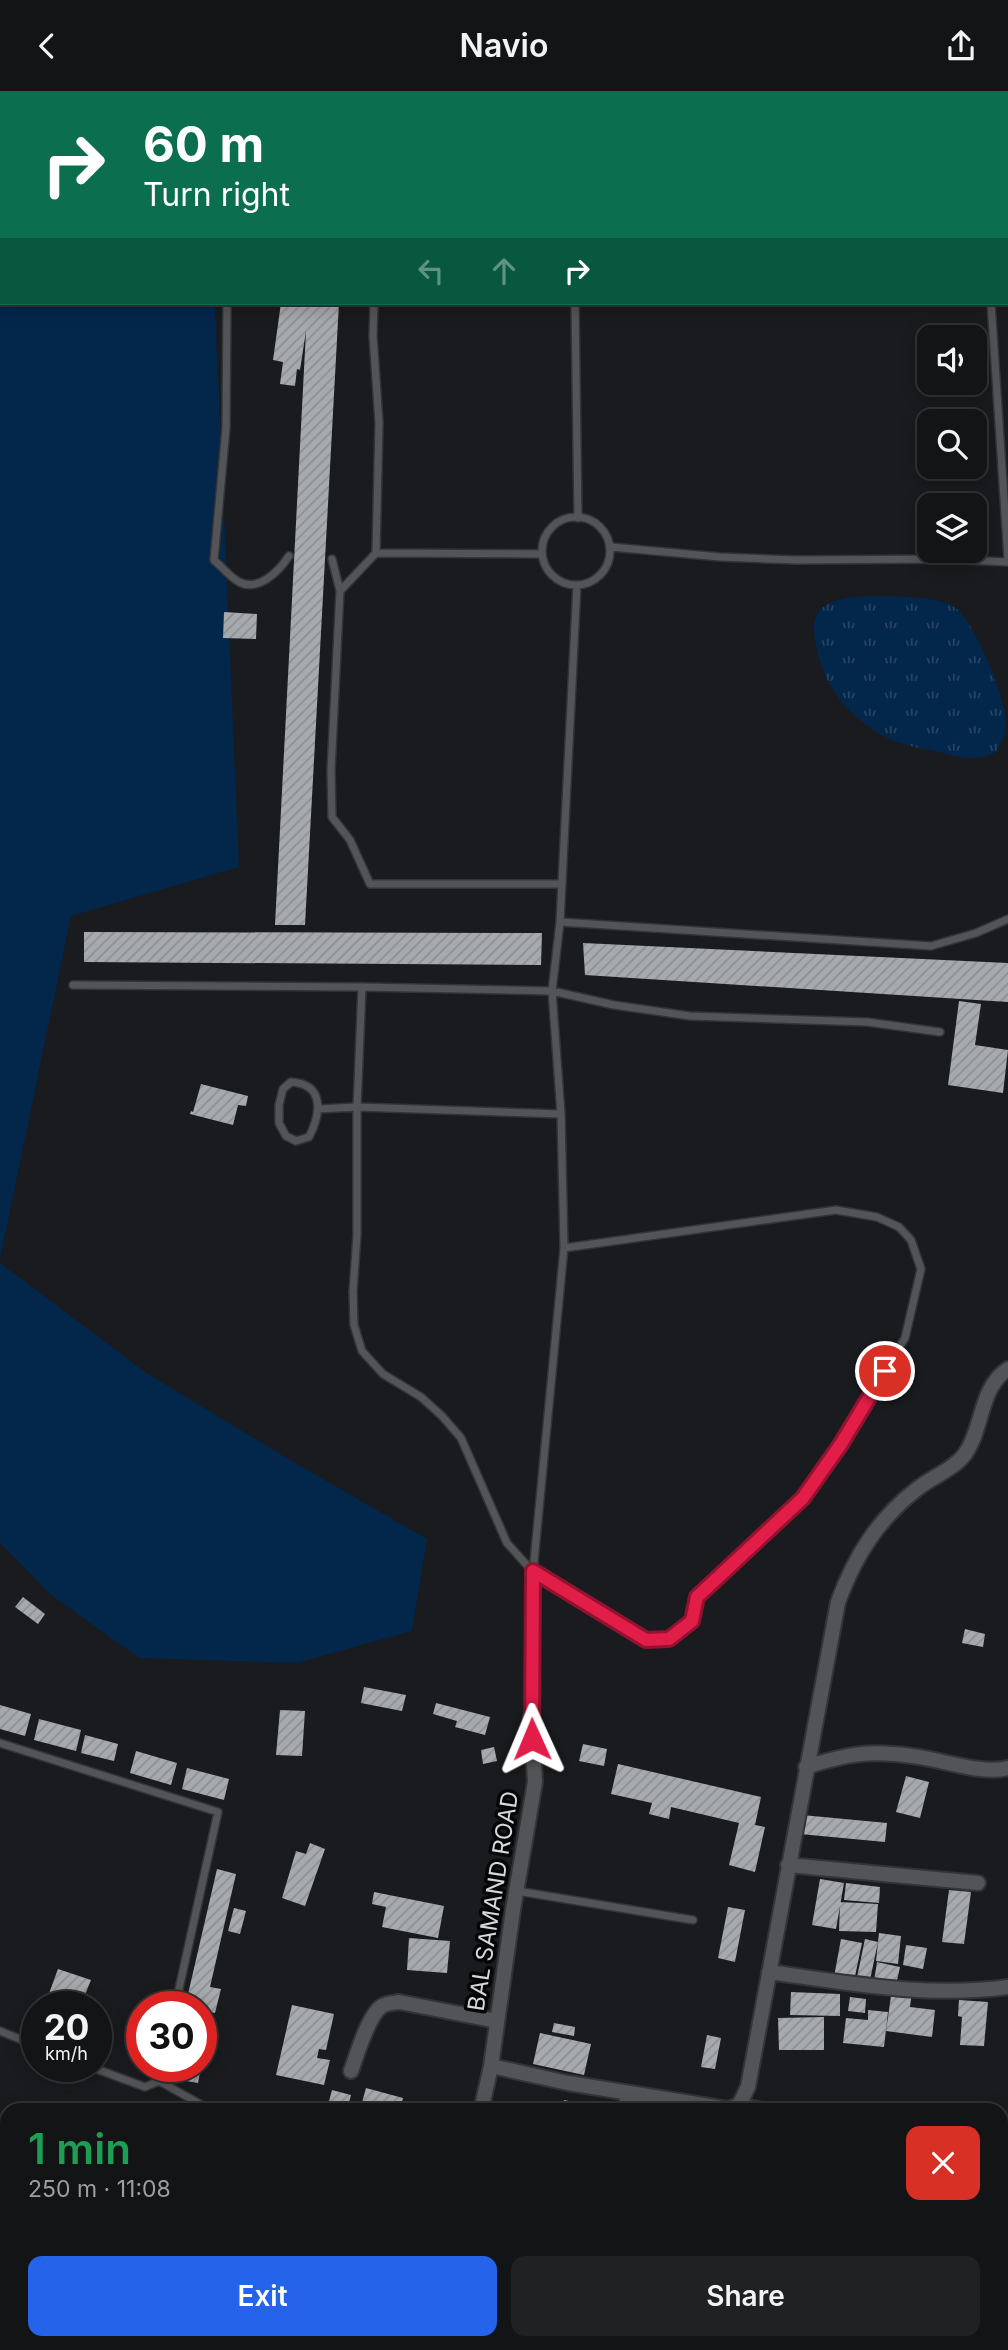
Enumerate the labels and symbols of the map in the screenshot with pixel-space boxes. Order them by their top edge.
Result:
pin [855,1341,915,1401]
position arrow [495,1702,569,1776]
street label: BAL SAMAND ROAD [462,1789,524,2013]
speed limit sign: 30 [126,1991,217,2082]

